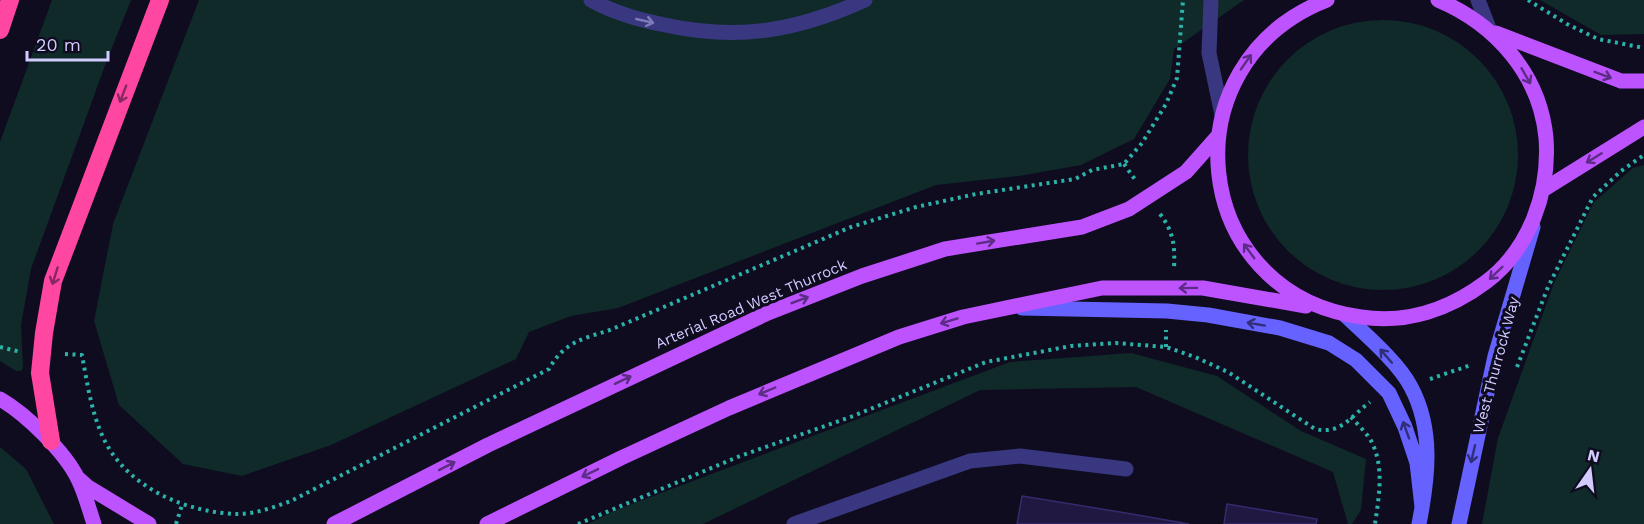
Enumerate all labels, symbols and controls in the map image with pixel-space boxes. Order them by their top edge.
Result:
one-way arrow [636,15,655,27]
scale bar [27,24,108,62]
text: 20 m [36,34,81,55]
one-way arrow [1240,54,1252,71]
one-way arrow [1520,67,1532,84]
one-way arrow [1593,70,1612,81]
one-way arrow [117,84,128,103]
one-way arrow [1586,152,1603,164]
one-way arrow [976,236,995,247]
one-way arrow [1243,243,1255,259]
street label: Arterial Road West Thurrock [653,255,850,353]
one-way arrow [49,266,60,285]
one-way arrow [1488,266,1503,280]
one-way arrow [1178,282,1198,294]
one-way arrow [791,294,809,305]
street label: West Thurrock Way [1469,294,1523,435]
one-way arrow [940,316,959,327]
one-way arrow [1247,318,1266,329]
one-way arrow [1379,349,1393,364]
one-way arrow [613,374,631,386]
one-way arrow [759,386,777,397]
one-way arrow [1399,421,1410,440]
north arrow [1560,440,1620,500]
one-way arrow [1467,444,1478,463]
text: N [1585,445,1602,467]
one-way arrow [438,460,456,471]
one-way arrow [582,468,600,479]

